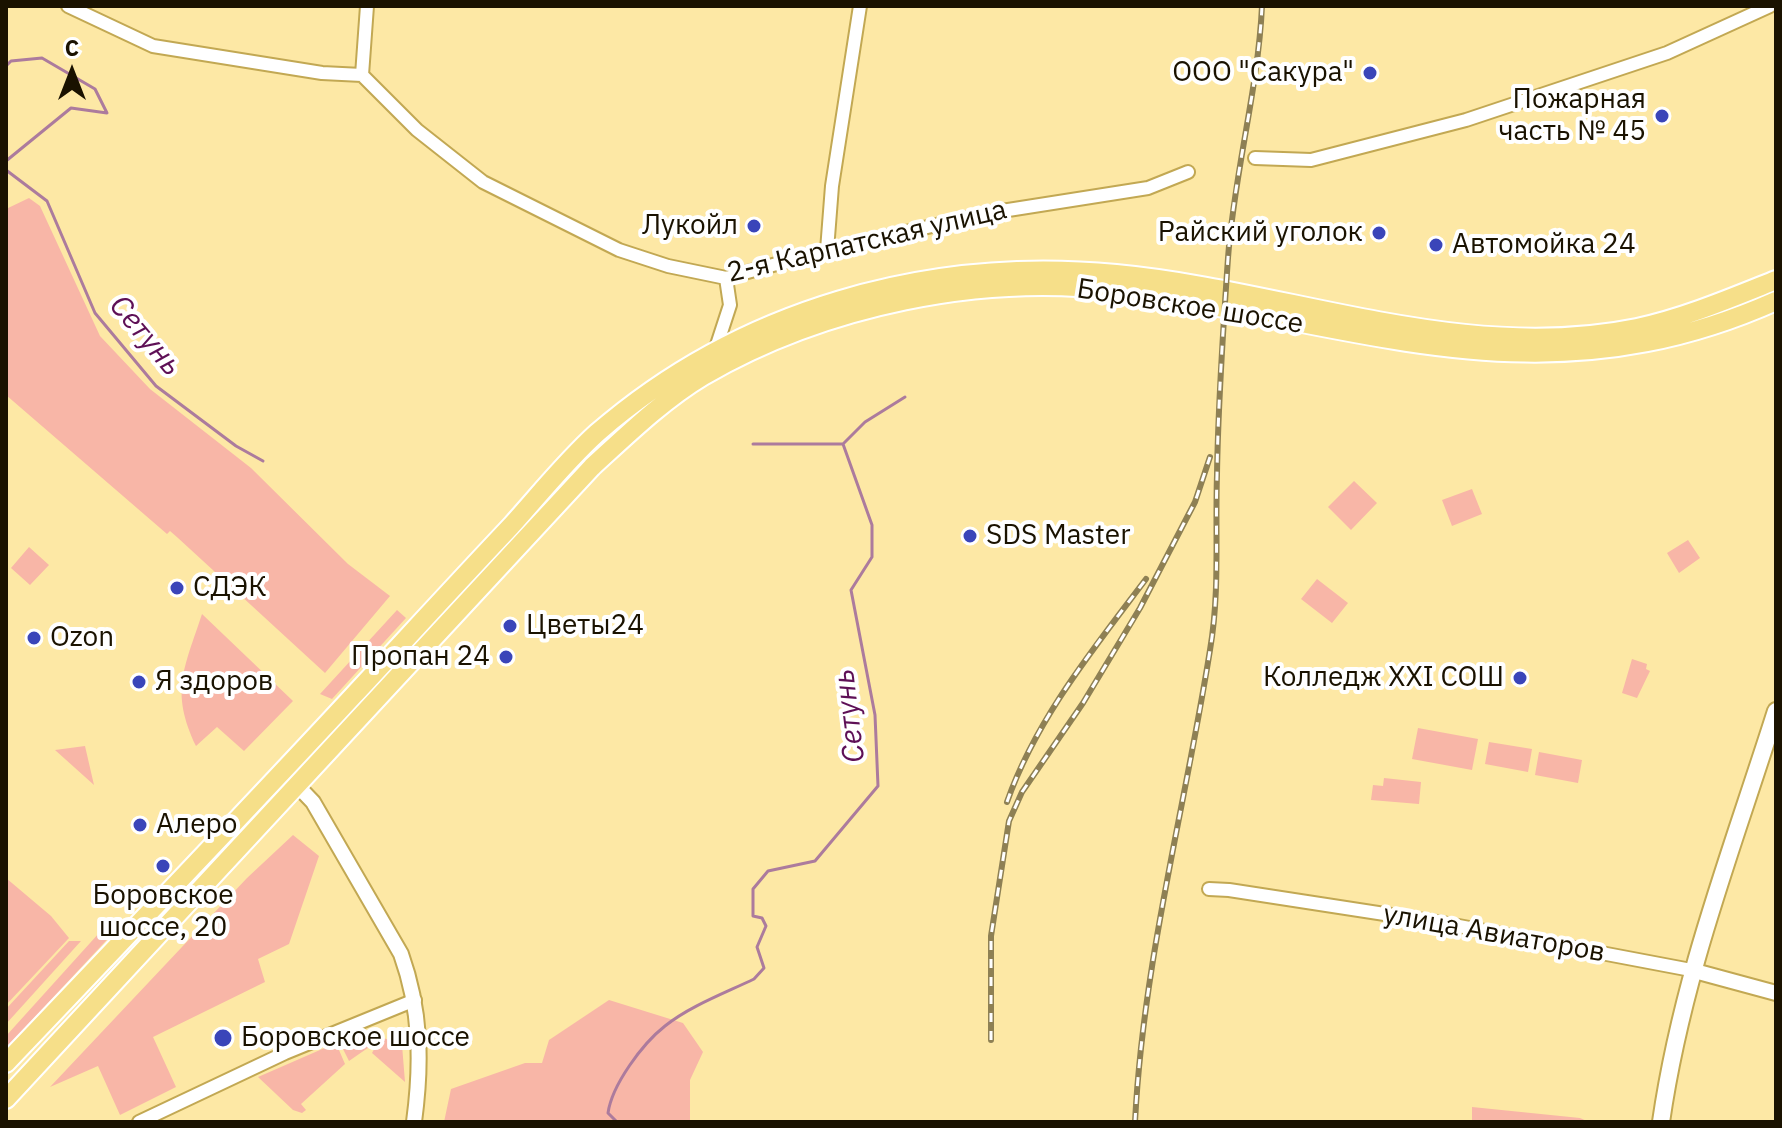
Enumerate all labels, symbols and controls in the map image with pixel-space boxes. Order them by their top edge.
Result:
north arrow [32,32,112,112]
text: С [65,33,79,62]
place label: ООО "Сакура" [1172,56,1354,90]
marker: ООО "Сакура" [1361,64,1379,82]
place label: Пожарная часть № 45 [1498,83,1646,149]
marker: Пожарная часть № 45 [1653,107,1671,125]
street label: 2-я Карпатская улица [724,193,1010,291]
place label: Лукойл [642,209,738,243]
place label: Райский уголок [1158,216,1363,250]
marker: Лукойл [745,217,763,235]
marker: Райский уголок [1370,224,1388,242]
place label: Автомойка 24 [1452,228,1636,262]
marker: Автомойка 24 [1427,236,1445,254]
street label: Боровское шоссе [1074,272,1306,342]
water label: Сетунь [101,289,189,383]
place label: SDS Master [986,519,1130,553]
marker: SDS Master [961,527,979,545]
place label: СДЭК [193,571,267,605]
marker: СДЭК [168,579,186,597]
place label: Цветы24 [526,609,644,643]
marker: Цветы24 [501,617,519,635]
place label: Ozon [50,621,114,655]
marker: Ozon [25,629,43,647]
place label: Пропан 24 [351,640,490,674]
marker: Пропан 24 [497,648,515,666]
place label: Колледж XXI СОШ [1263,661,1504,695]
place label: Я здоров [155,665,273,699]
water label: Сетунь [826,667,874,765]
marker: Колледж XXI СОШ [1511,669,1529,687]
marker: Я здоров [130,673,148,691]
place label: Алеро [156,808,237,842]
marker: Алеро [131,816,149,834]
marker: Боровское шоссе, 20 [154,857,172,875]
place label: Боровское шоссе, 20 [92,879,234,945]
street label: улица Авиаторов [1380,898,1608,970]
place label: Боровское шоссе [241,1021,470,1055]
marker: Боровское шоссе [212,1027,234,1049]

